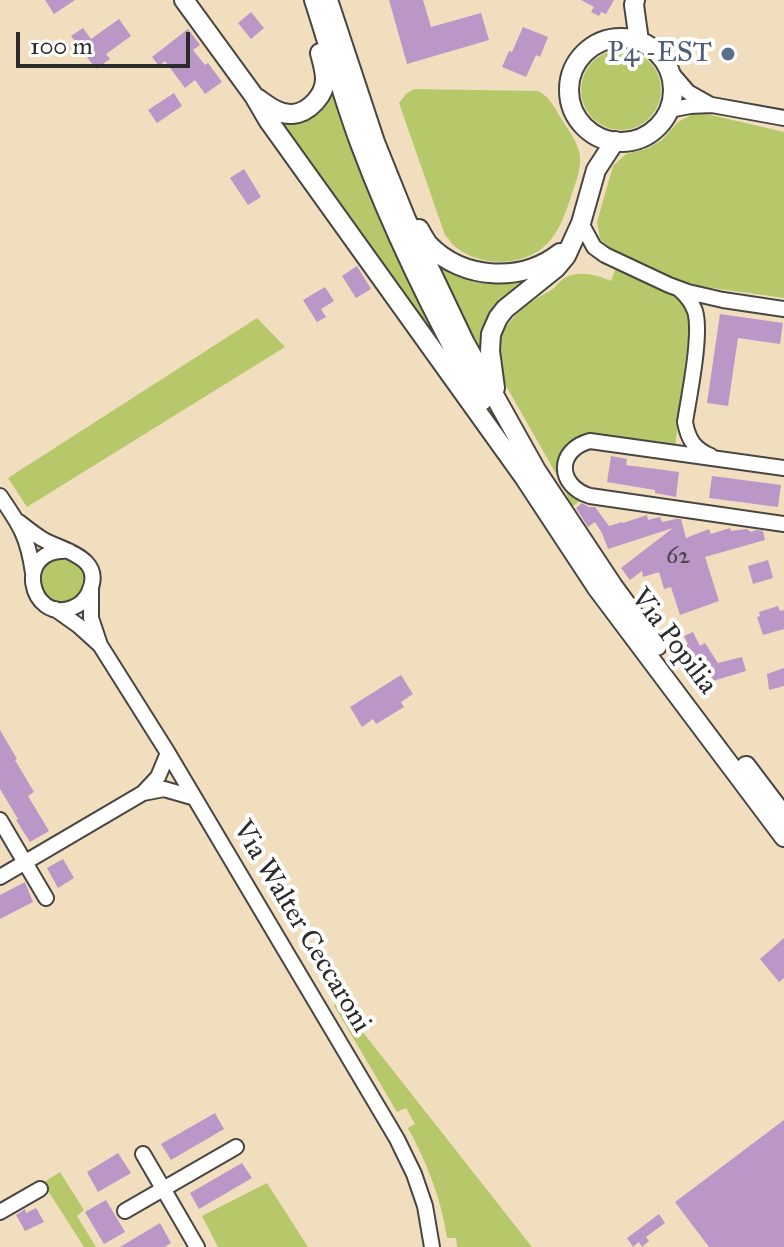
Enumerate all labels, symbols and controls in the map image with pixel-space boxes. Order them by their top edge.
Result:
scale bar [20,16,194,66]
text: 100 m [30,31,93,61]
place label: P4 -EST [607,37,712,71]
marker: P4 -EST [719,45,737,63]
house number: 62 [666,543,690,571]
street label: Via Popilia [622,583,724,701]
street label: Via Walter Ceccaroni [224,815,378,1039]

